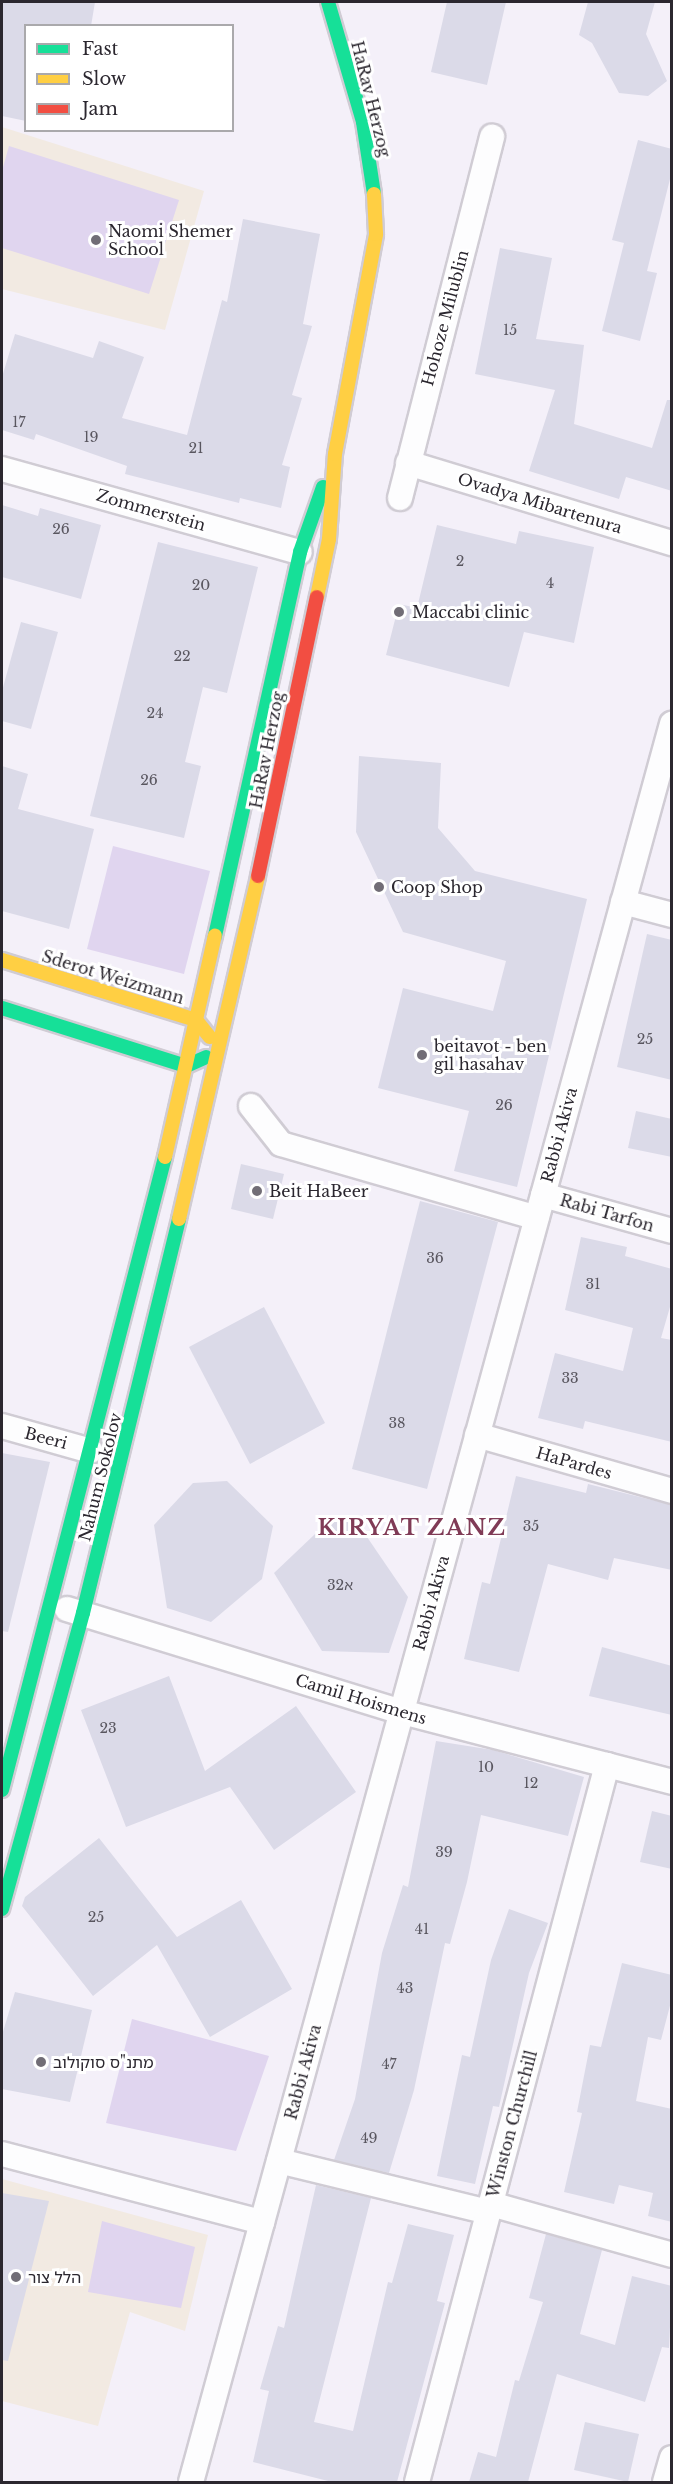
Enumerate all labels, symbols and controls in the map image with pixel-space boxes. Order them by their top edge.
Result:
legend [24,24,234,132]
text: Fast [82,38,118,60]
street label: HaRav Herzog [347,39,395,159]
text: Slow [82,68,126,90]
text: Jam [82,98,118,120]
place label: Naomi Shemer School [108,221,233,259]
marker: Naomi Shemer School [89,233,103,247]
street label: Hohoze Milublin [418,248,472,388]
house number: 15 [503,322,517,338]
house number: 17 [12,414,26,430]
house number: 19 [83,429,99,445]
house number: 21 [189,440,203,456]
street label: Ovadya Mibartenura [455,469,625,537]
street label: Zommerstein [94,485,208,535]
house number: 26 [52,521,70,537]
house number: 2 [456,553,464,569]
house number: 4 [546,575,554,591]
house number: 20 [192,577,210,593]
place label: Maccabi clinic [412,602,529,622]
marker: Maccabi clinic [390,603,408,621]
house number: 22 [173,648,191,664]
street label: HaRav Herzog [246,690,288,810]
house number: 24 [147,705,163,721]
house number: 26 [140,772,158,788]
place label: Coop Shop [391,877,483,897]
marker: Coop Shop [372,880,386,894]
street label: Sderot Weizmann [39,946,187,1008]
house number: 25 [637,1031,653,1047]
place label: beitavot - ben gil hasahav [434,1036,547,1074]
marker: beitavot - ben gil hasahav [415,1048,429,1062]
street label: Rabbi Akiva [537,1085,581,1185]
house number: 26 [495,1097,513,1113]
place label: Beit HaBeer [269,1181,368,1201]
marker: Beit HaBeer [250,1184,264,1198]
street label: Rabi Tarfon [557,1190,657,1236]
house number: 36 [426,1250,444,1266]
house number: 31 [586,1276,600,1292]
house number: 33 [561,1370,579,1386]
street label: Nahum Sokolov [75,1411,125,1543]
house number: 38 [388,1415,406,1431]
street label: Beeri [22,1423,70,1453]
street label: HaPardes [534,1443,614,1483]
district label: KIRYAT ZANZ [317,1515,507,1541]
house number: 35 [523,1518,539,1534]
street label: Rabbi Akiva [409,1553,453,1653]
house number: 32א [327,1577,353,1593]
street label: Camil Hoismens [293,1670,429,1728]
house number: 23 [99,1720,117,1736]
house number: 10 [478,1759,494,1775]
house number: 12 [524,1775,538,1791]
house number: 39 [435,1844,453,1860]
house number: 25 [88,1909,104,1925]
house number: 41 [415,1921,429,1937]
house number: 43 [397,1980,413,1996]
street label: Rabbi Akiva [281,2022,325,2122]
street label: Winston Churchill [483,2048,541,2200]
place label: מתנ"ס סוקולוב [53,2052,154,2072]
marker: מתנ"ס סוקולוב [34,2055,48,2069]
house number: 47 [381,2056,397,2072]
house number: 49 [360,2130,378,2146]
place label: הלל צור [28,2267,81,2287]
marker: הלל צור [9,2270,23,2284]

